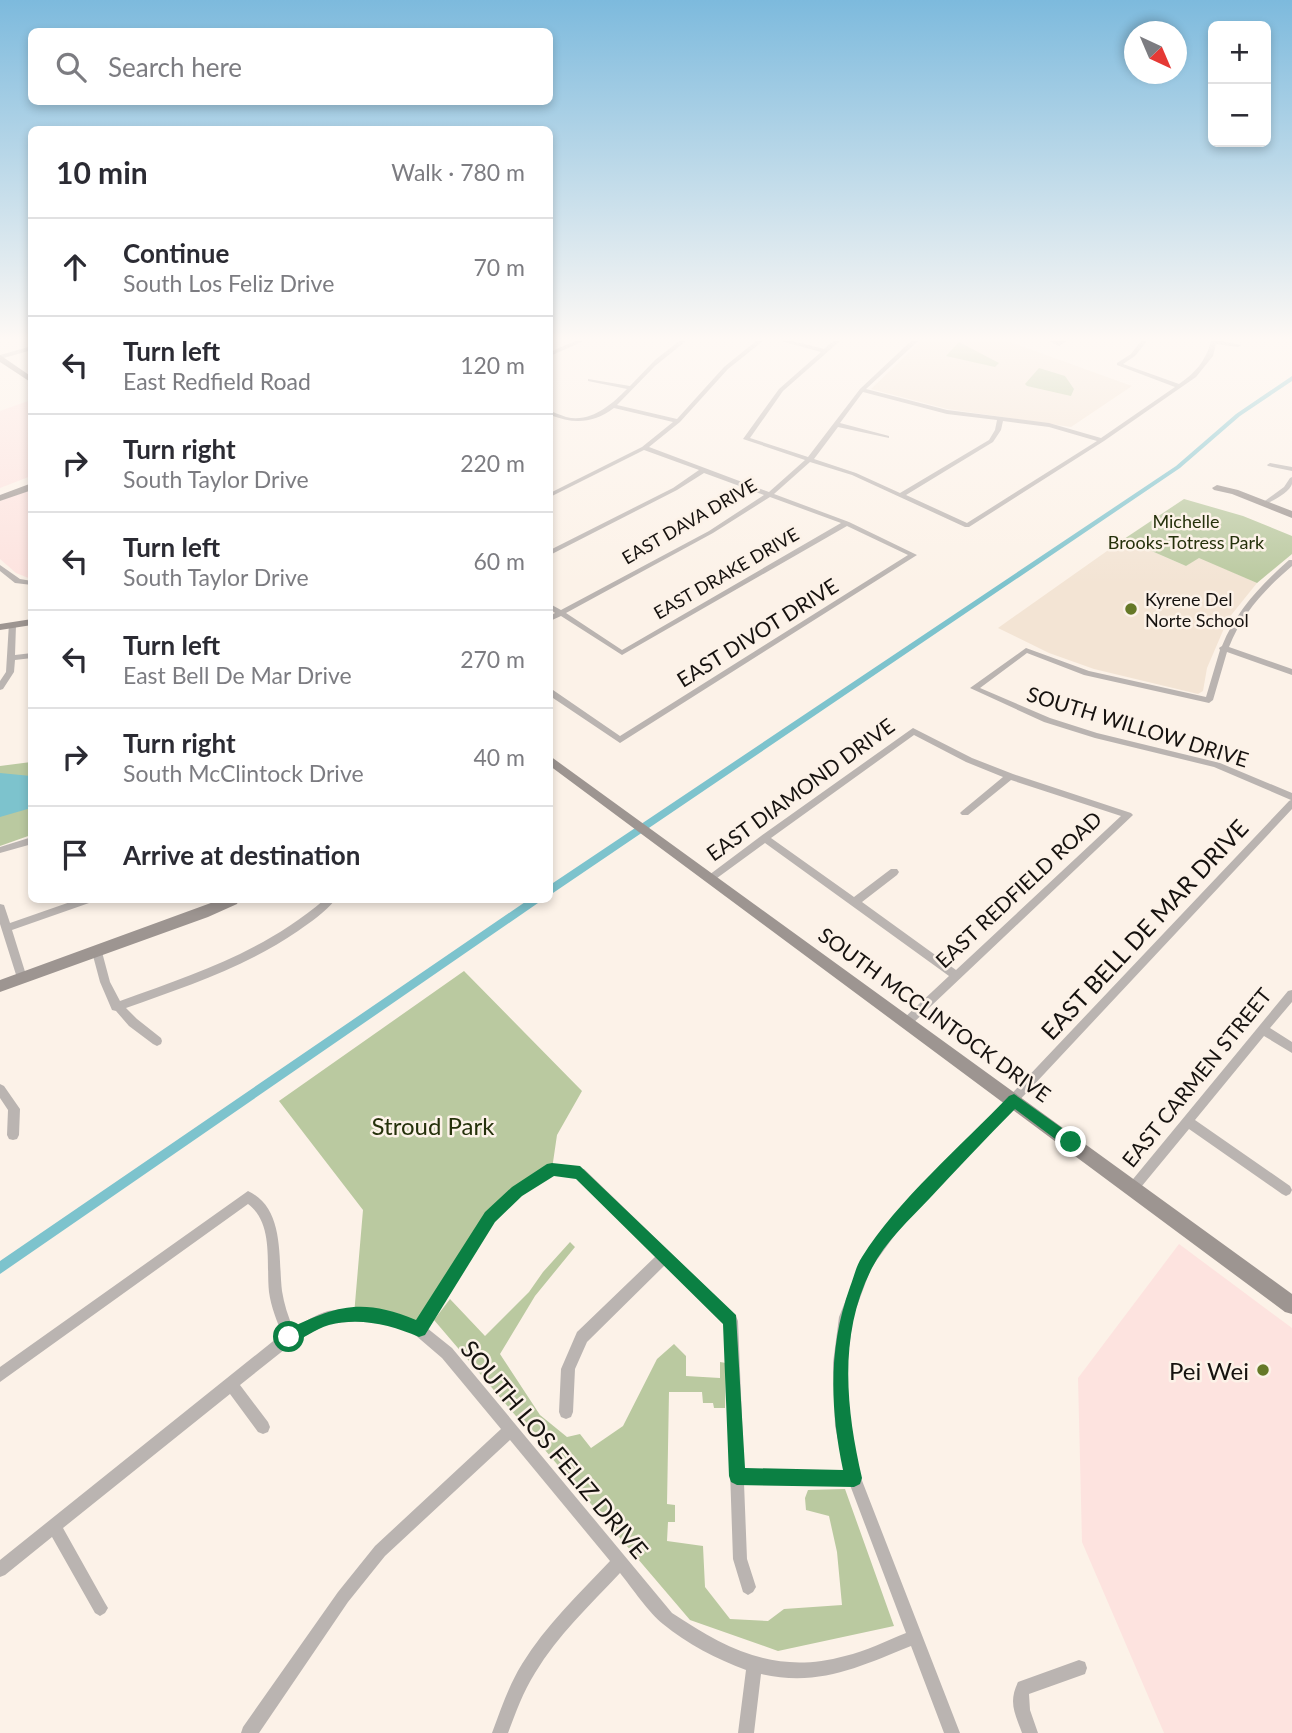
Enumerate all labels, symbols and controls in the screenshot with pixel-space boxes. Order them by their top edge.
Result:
north arrow [1124,21,1187,84]
map controls [1208,21,1271,147]
button: + [1208,21,1271,84]
search box [28,28,553,105]
icon: search [52,48,90,86]
text: Search here [108,51,242,83]
button: − [1208,84,1271,147]
text: 10 min [56,154,148,190]
text: Walk · 780 m [391,158,525,186]
text: Continue [123,237,229,269]
icon: ahead [56,248,94,286]
text: 70 m [474,253,525,281]
text: South Los Feliz Drive [123,269,334,297]
text: Turn left [123,335,220,367]
icon: left [56,346,94,384]
text: 120 m [460,351,525,379]
text: East Redfield Road [123,367,311,395]
text: Turn right [123,433,236,465]
icon: right [56,444,94,482]
text: 220 m [460,449,525,477]
text: South Taylor Drive [123,465,309,493]
street label: EAST DAVA DRIVE [618,474,760,568]
park label: Michelle Brooks-Totress Park [1108,510,1265,553]
street label: EAST DRAKE DRIVE [650,523,802,623]
text: Turn left [123,531,220,563]
icon: left [56,542,94,580]
text: 60 m [474,547,525,575]
text: South Taylor Drive [123,563,309,591]
street label: EAST DIVOT DRIVE [672,572,842,692]
place label: Kyrene Del Norte School [1145,588,1249,631]
marker: Kyrene Del Norte School [1123,601,1139,617]
text: Turn left [123,629,220,661]
icon: left [56,640,94,678]
text: 270 m [460,645,525,673]
text: East Bell De Mar Drive [123,661,352,689]
street label: SOUTH WILLOW DRIVE [1024,680,1252,772]
street label: EAST DIAMOND DRIVE [701,712,899,866]
text: Turn right [123,727,236,759]
icon: right [56,738,94,776]
text: 40 m [474,743,525,771]
text: South McClintock Drive [123,759,364,787]
street label: EAST REDFIELD ROAD [930,806,1106,972]
street label: EAST BELL DE MAR DRIVE [1034,813,1254,1045]
icon: arrive [56,836,94,874]
text: Arrive at destination [123,839,360,871]
street label: SOUTH MCCLINTOCK DRIVE [814,921,1056,1107]
street label: EAST CARMEN STREET [1116,982,1276,1171]
park label: Stroud Park [372,1111,495,1140]
route end [1055,1126,1086,1157]
route start [273,1321,304,1352]
street label: SOUTH LOS FELIZ DRIVE [455,1334,655,1564]
place label: Pei Wei [1169,1356,1249,1385]
marker: Pei Wei [1255,1362,1271,1378]

